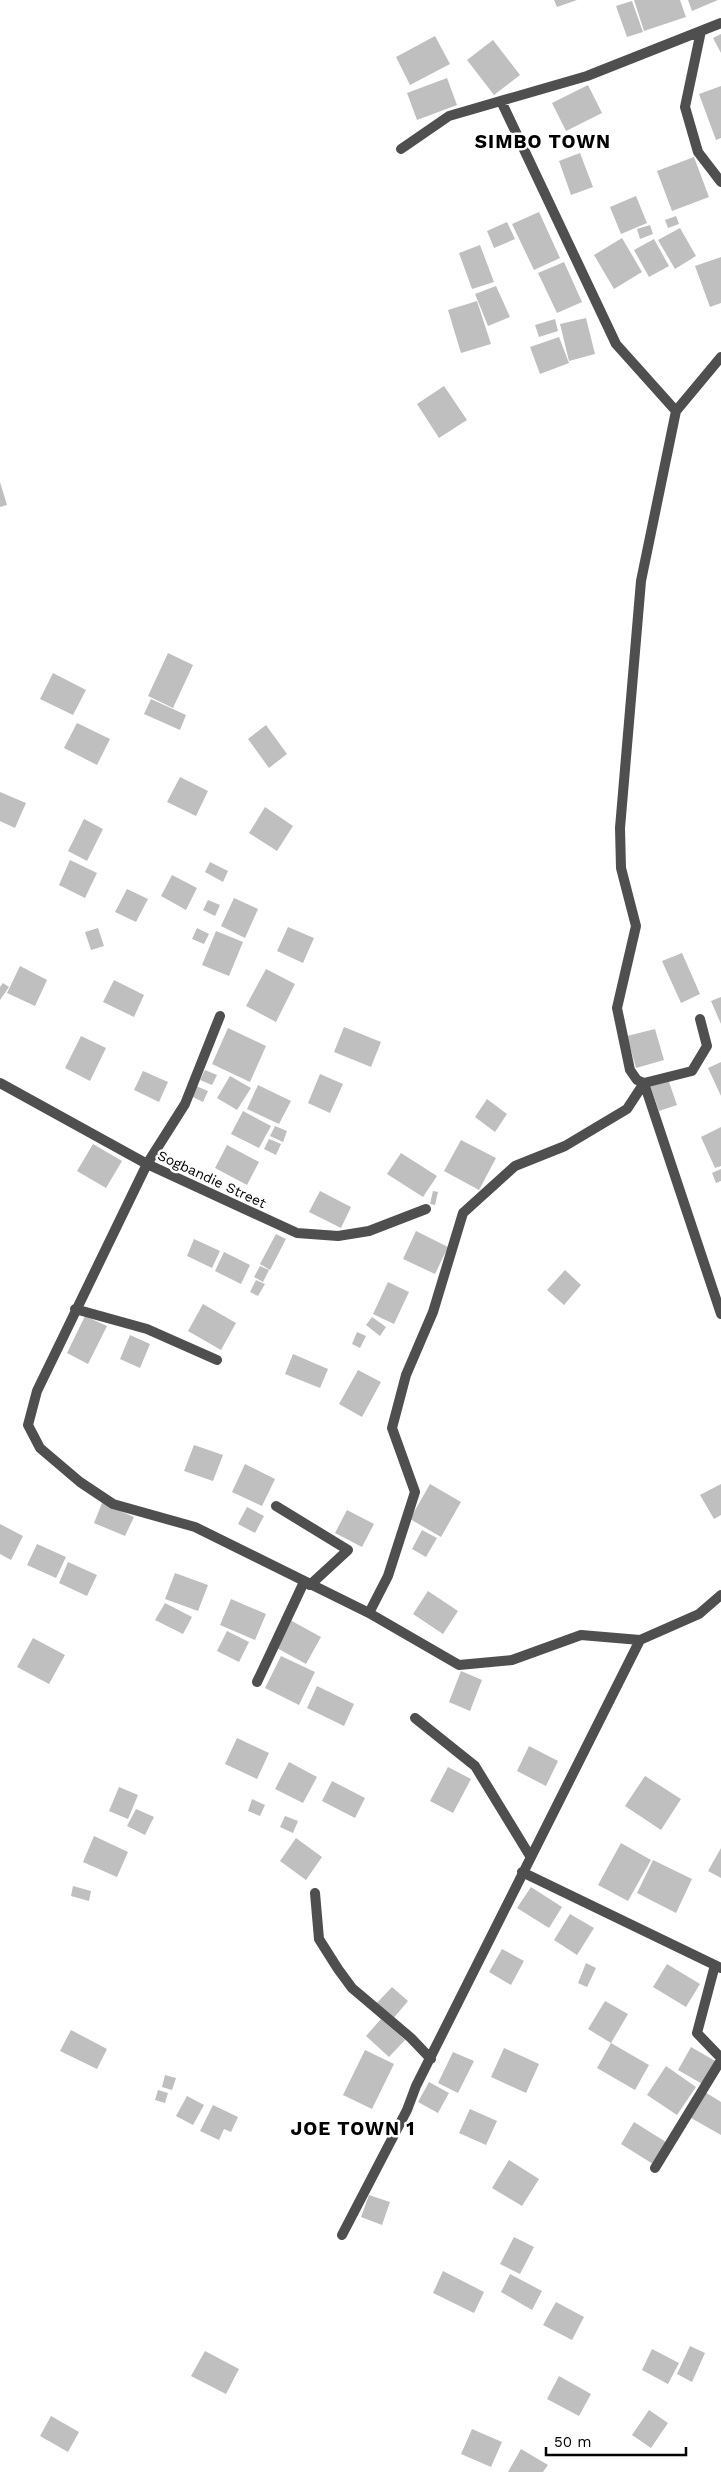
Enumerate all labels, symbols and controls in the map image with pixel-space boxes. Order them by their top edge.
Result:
district label: SIMBO TOWN [475,130,611,153]
street label: Sogbandie Street [155,1147,269,1211]
district label: JOE TOWN 1 [291,2117,415,2140]
scale bar [546,2424,686,2456]
text: 50 m [554,2433,591,2451]

